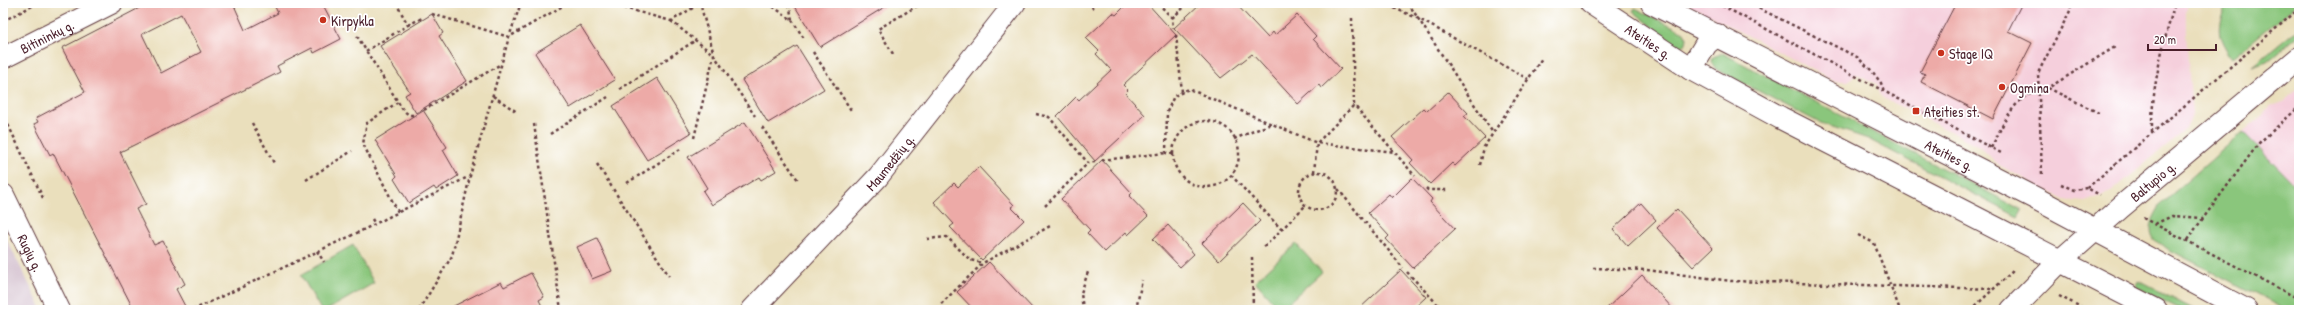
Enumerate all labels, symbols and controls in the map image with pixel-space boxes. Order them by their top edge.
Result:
place label: Kirpykla [331,11,374,31]
street label: Bitininkų g. [17,14,77,57]
marker: Kirpykla [318,15,328,25]
street label: Ateities g. [1622,19,1675,63]
scale bar [2148,26,2216,52]
text: 20 m [2154,31,2176,48]
place label: Stage IQ [1949,44,1993,64]
marker: Stage IQ [1936,48,1946,58]
place label: Ogmina [2010,78,2049,98]
marker: Ogmina [1997,82,2007,92]
place label: Ateities st. [1924,102,1980,121]
marker: Ateities st. [1911,106,1921,116]
street label: Maumedžių g. [861,130,918,194]
street label: Ateities g. [1922,134,1977,175]
street label: Baltupio g. [2126,156,2179,205]
street label: Rugių g. [14,231,48,274]

